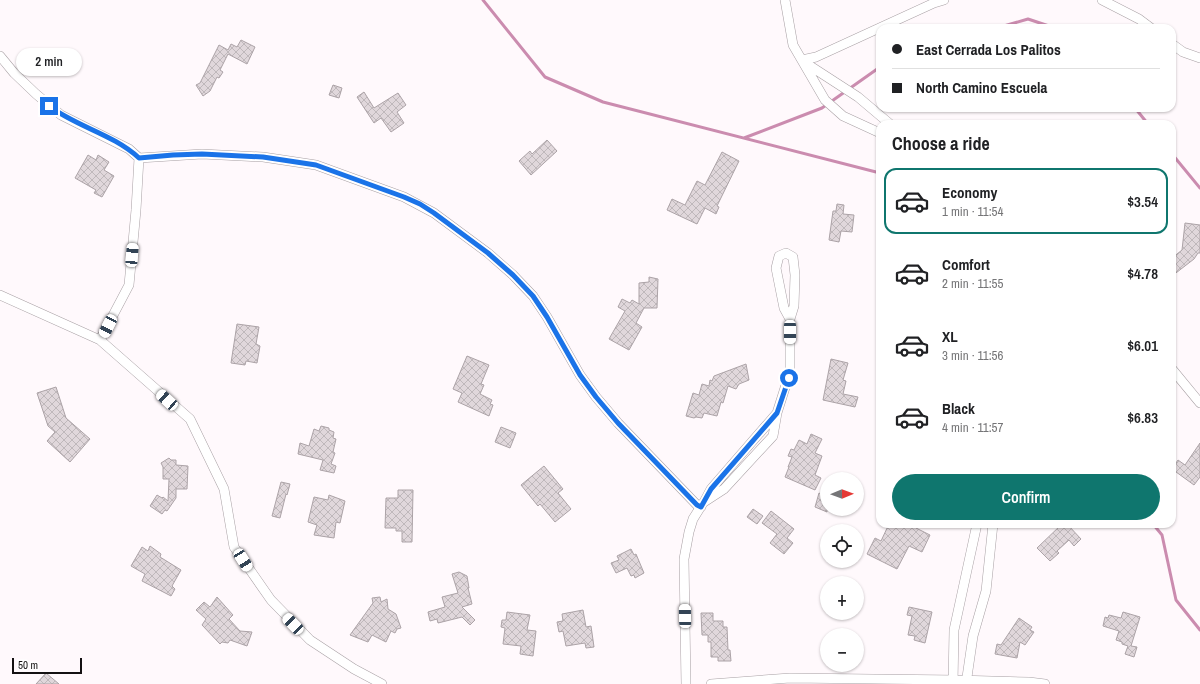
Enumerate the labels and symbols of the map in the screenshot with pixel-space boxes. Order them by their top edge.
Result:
callout: 2 min [16,48,82,76]
route end [40,97,58,115]
car [125,243,139,267]
car [97,313,119,339]
car [784,320,796,344]
route start [780,369,798,387]
car [154,388,180,412]
north arrow [820,472,864,516]
car [232,547,254,573]
car [679,604,691,628]
car [280,611,306,637]
scale bar [12,656,82,675]

